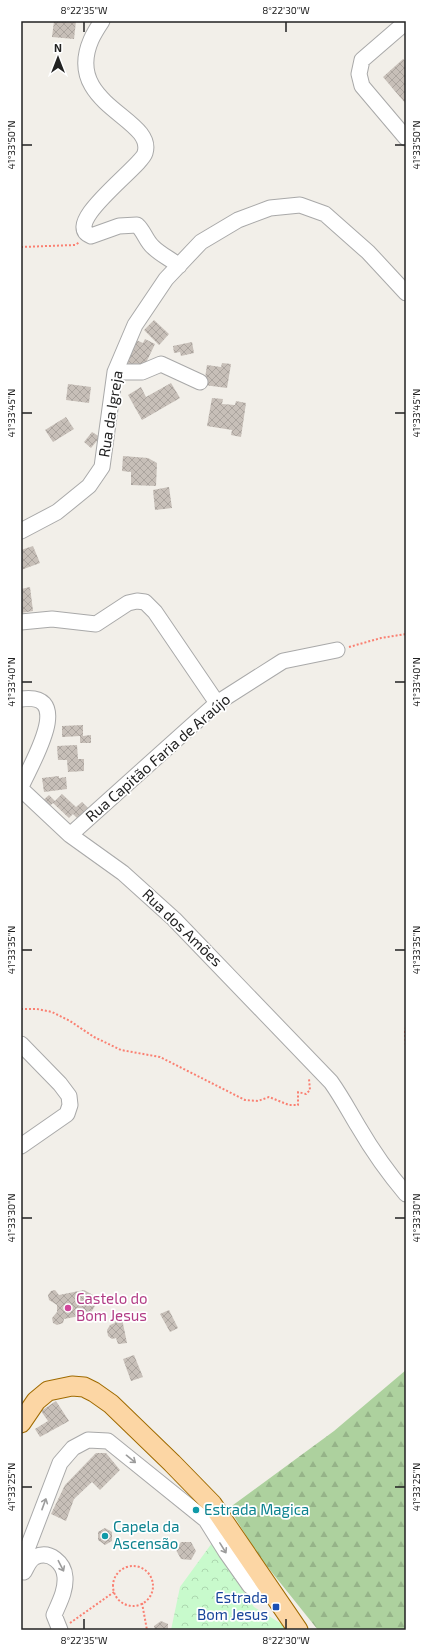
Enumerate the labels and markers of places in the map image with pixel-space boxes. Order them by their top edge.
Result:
place label: Castelo do Bom Jesus [76,1289,148,1324]
marker: Castelo do Bom Jesus [63,1303,73,1313]
place label: Estrada Magica [204,1500,309,1518]
marker: Estrada Magica [191,1505,201,1515]
place label: Capela da Ascensão [113,1517,179,1552]
marker: Capela da Ascensão [100,1531,110,1541]
place label: Estrada Bom Jesus [197,1588,268,1623]
marker: Estrada Bom Jesus [271,1602,281,1612]

